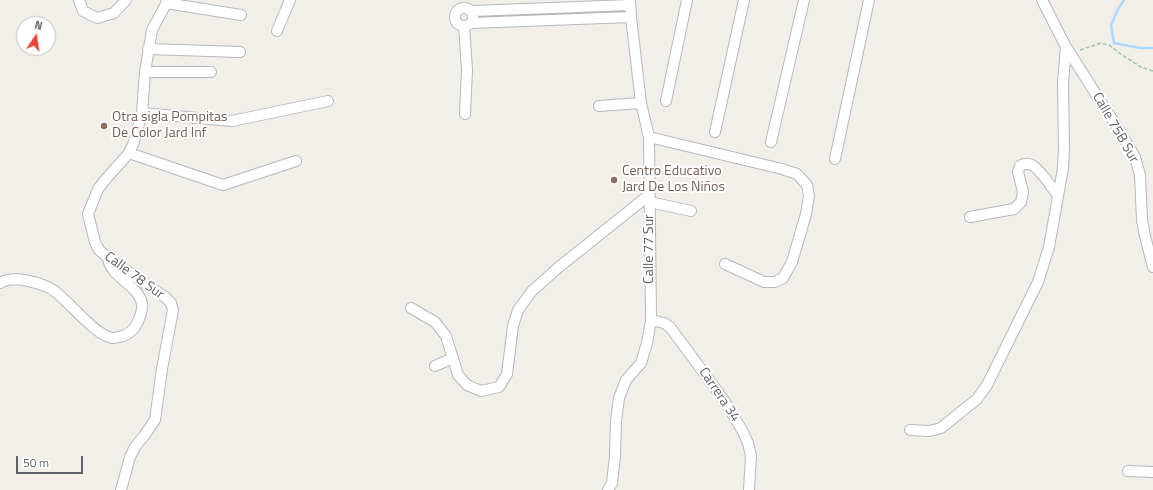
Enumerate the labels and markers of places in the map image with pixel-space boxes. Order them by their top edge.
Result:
place label: Otra sigla Pompitas De Color Jard Inf [112,110,227,142]
marker: Otra sigla Pompitas De Color Jard Inf [99,121,109,131]
place label: Centro Educativo Jard De Los Niños [622,164,725,196]
marker: Centro Educativo Jard De Los Niños [609,175,619,185]

